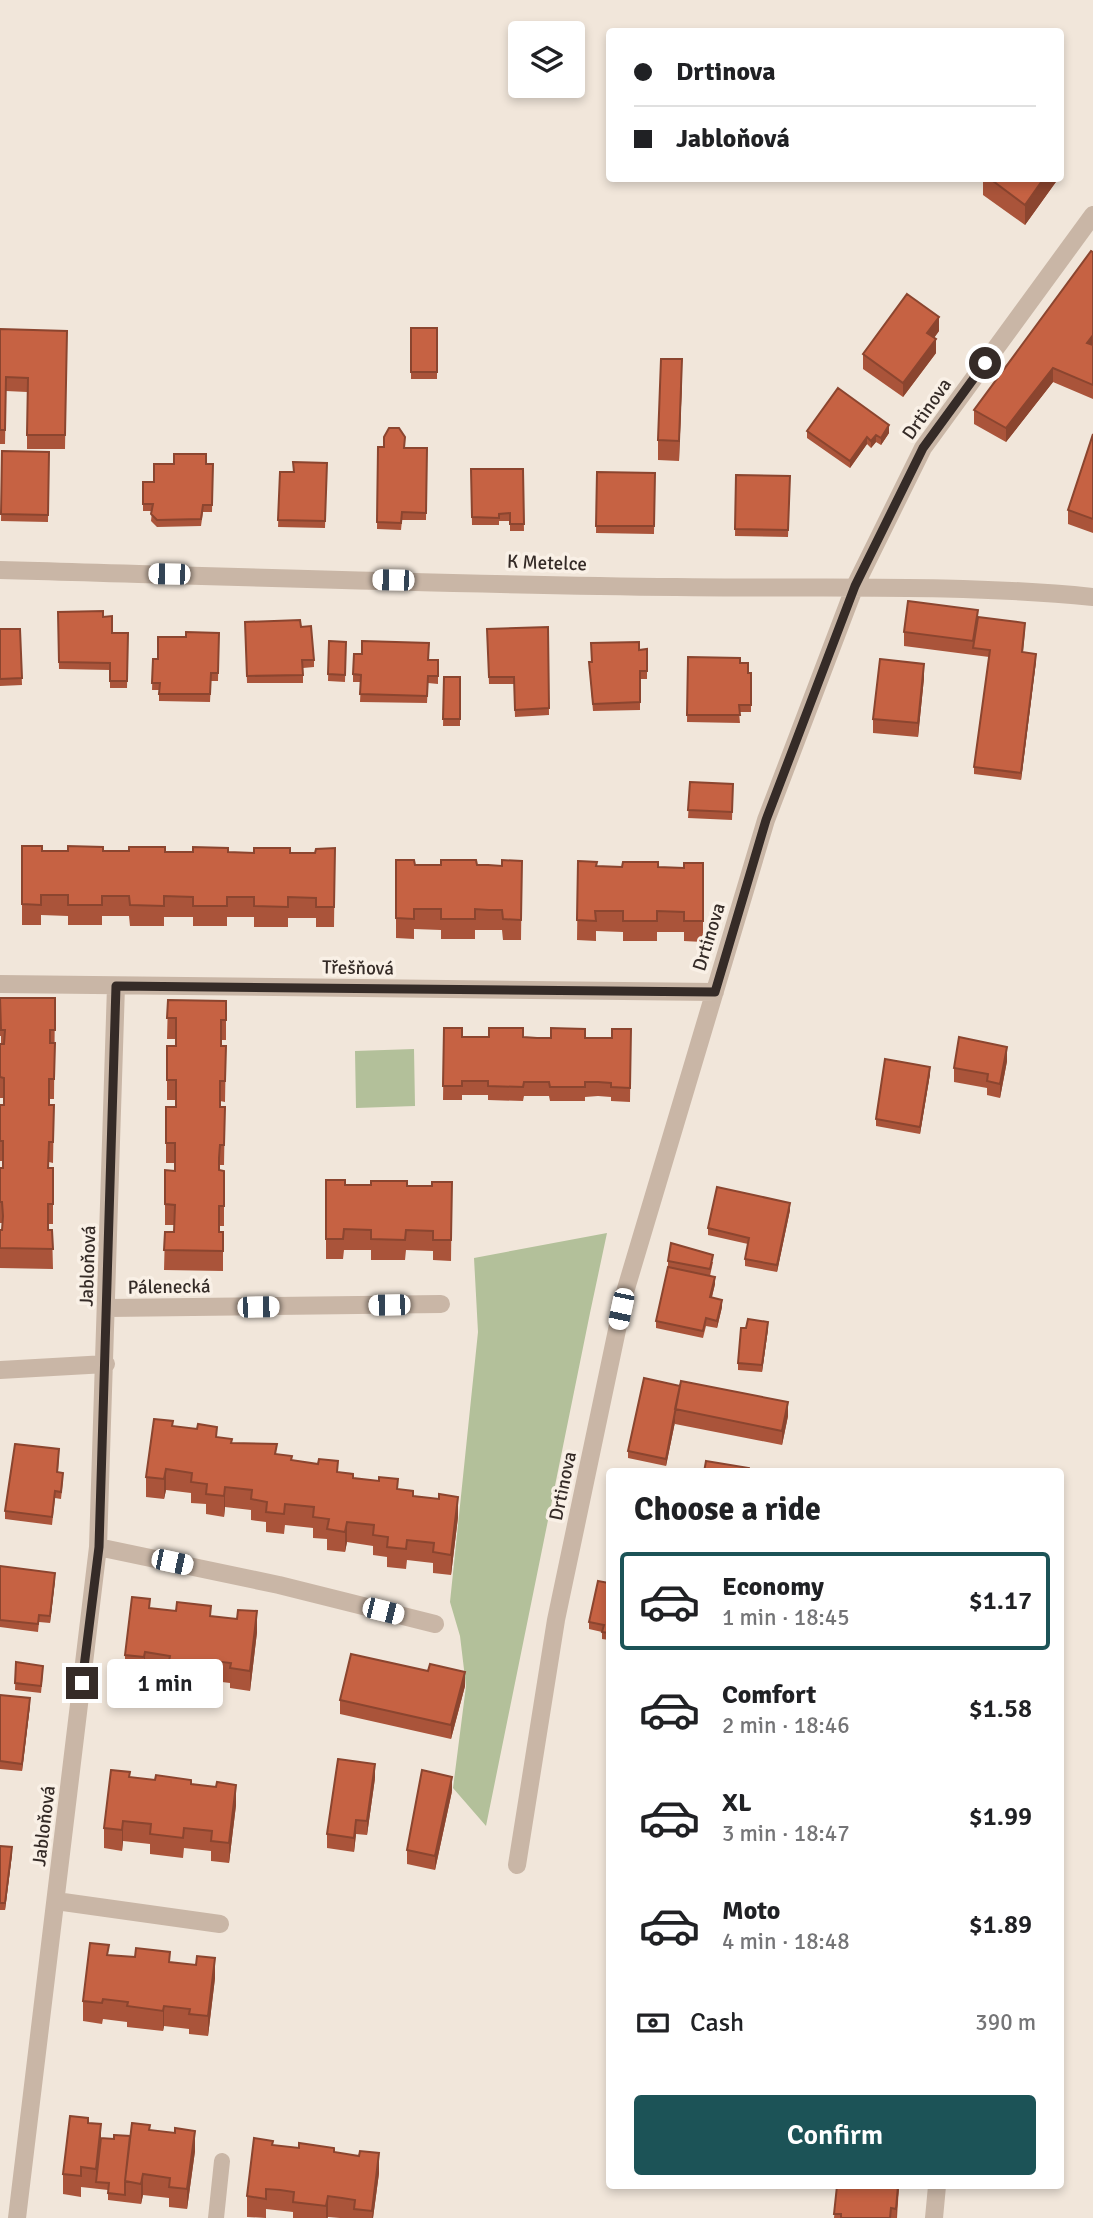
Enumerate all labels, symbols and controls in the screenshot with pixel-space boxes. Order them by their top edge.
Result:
map controls [508,21,585,98]
button: layers [508,21,585,98]
text: Drtinova [676,56,776,88]
text: Jabloňová [676,123,790,155]
route start [969,347,1001,379]
street label: Drtinova [897,373,957,445]
street label: K Metelce [507,550,587,576]
car [148,563,191,585]
car [372,569,415,591]
street label: Drtinova [687,900,731,974]
street label: Třešňová [322,955,394,981]
street label: Jabloňová [75,1225,101,1307]
street label: Pálenecká [127,1274,211,1300]
car [607,1286,636,1332]
car [368,1294,411,1316]
car [237,1296,280,1318]
street label: Drtinova [544,1449,582,1523]
text: Choose a ride [634,1490,821,1529]
car [150,1547,195,1577]
icon: car [638,1570,701,1633]
text: Economy [722,1571,824,1603]
text: $1.17 [969,1585,1032,1617]
car [361,1596,406,1626]
text: 1 min · 18:45 [722,1603,850,1632]
callout: 1 min [106,1658,222,1708]
route end [66,1667,98,1699]
text: 1 min [137,1669,193,1698]
icon: car [638,1678,701,1741]
text: Comfort [722,1679,816,1711]
text: $1.58 [969,1693,1032,1725]
text: 2 min · 18:46 [722,1711,850,1740]
street label: Jabloňová [27,1784,61,1868]
icon: car [638,1786,701,1849]
text: XL [722,1787,752,1819]
text: $1.99 [969,1801,1032,1833]
text: 3 min · 18:47 [722,1819,850,1848]
icon: car [638,1894,701,1957]
text: Moto [722,1895,780,1927]
text: $1.89 [969,1909,1032,1941]
text: 4 min · 18:48 [722,1927,850,1956]
icon: cash [634,2004,672,2042]
text: Cash [690,2007,744,2039]
text: 390 m [975,2008,1036,2037]
button: Confirm [634,2095,1036,2175]

